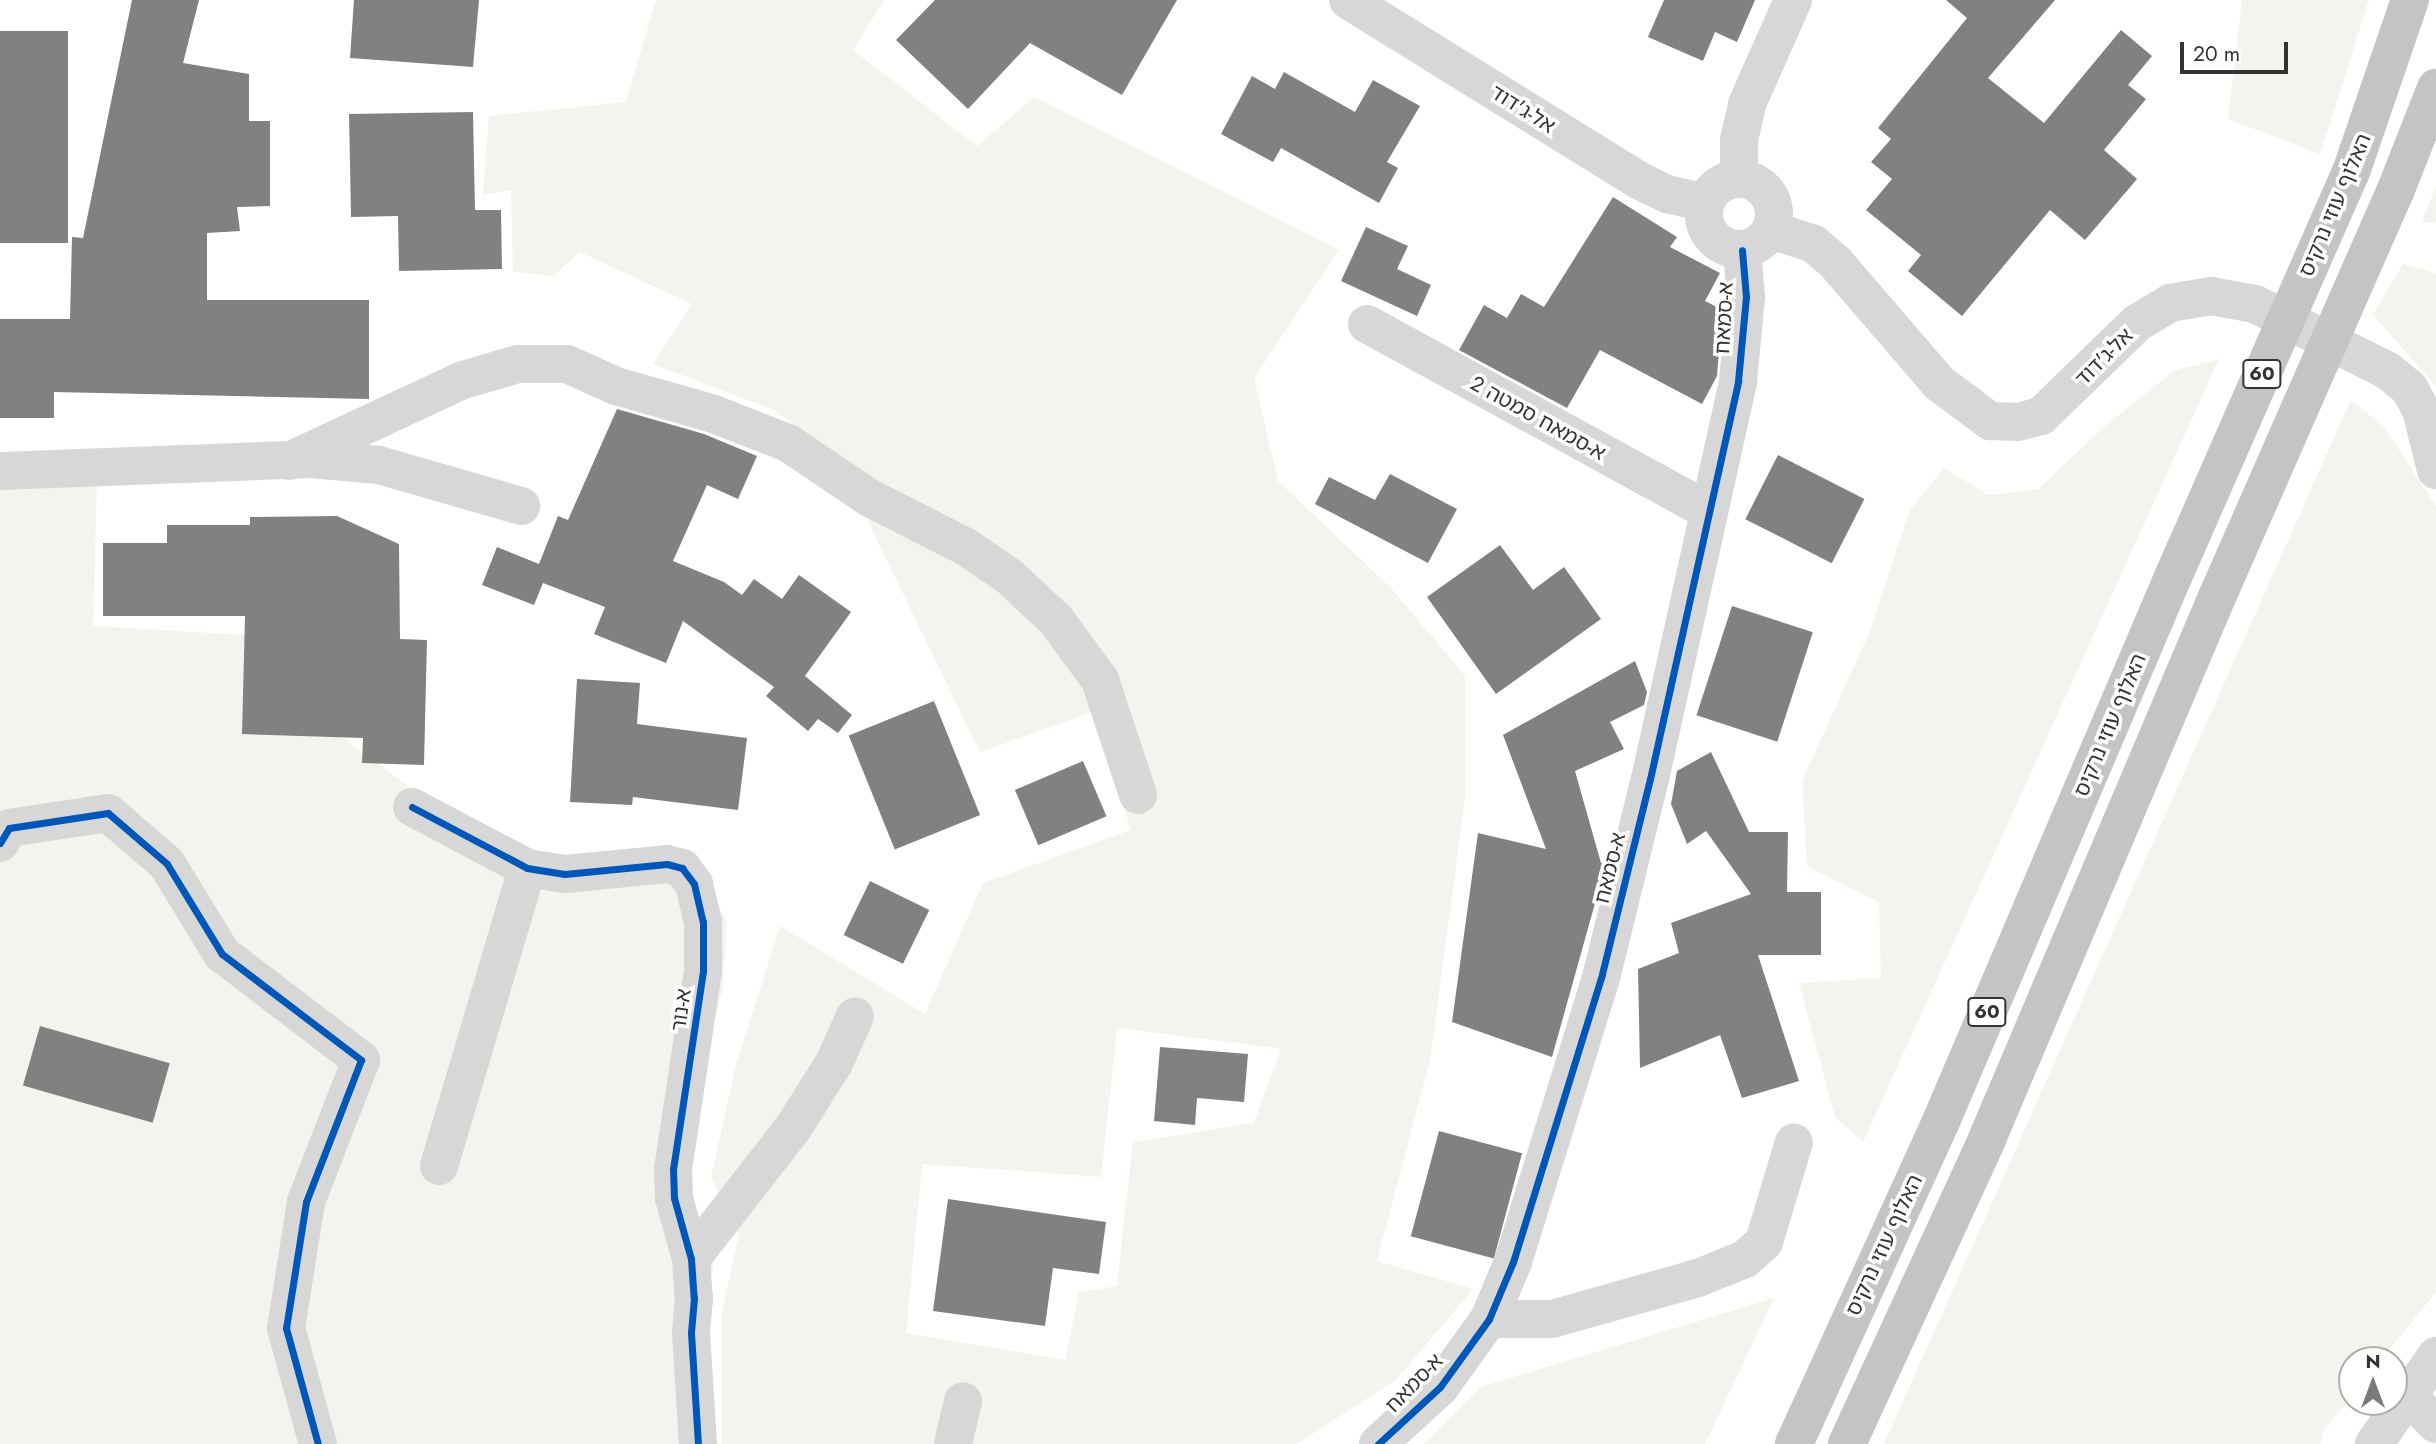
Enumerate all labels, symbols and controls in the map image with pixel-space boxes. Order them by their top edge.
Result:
scale bar [2184,28,2292,72]
text: 20 m [2193,39,2240,69]
street label: אל-ג'דוד [1486,79,1560,139]
street label: האלוף עוזי נרקיס [2294,130,2376,280]
street label: א-סמאח [1710,281,1738,355]
street label: אל-ג'דוד [2070,323,2138,391]
road number: 60 [2241,358,2283,390]
street label: א-סמאח סמטה 2 [1466,370,1610,466]
street label: האלוף עוזי נרקיס [2069,650,2151,800]
street label: א-סמאח [1589,830,1631,906]
street label: א-נור [666,987,696,1033]
road number: 60 [1966,996,2008,1028]
street label: האלוף עוזי נרקיס [1840,1170,1928,1320]
north arrow [2338,1346,2408,1416]
street label: א-סמאח [1380,1348,1448,1418]
text: N [2365,1348,2381,1375]

